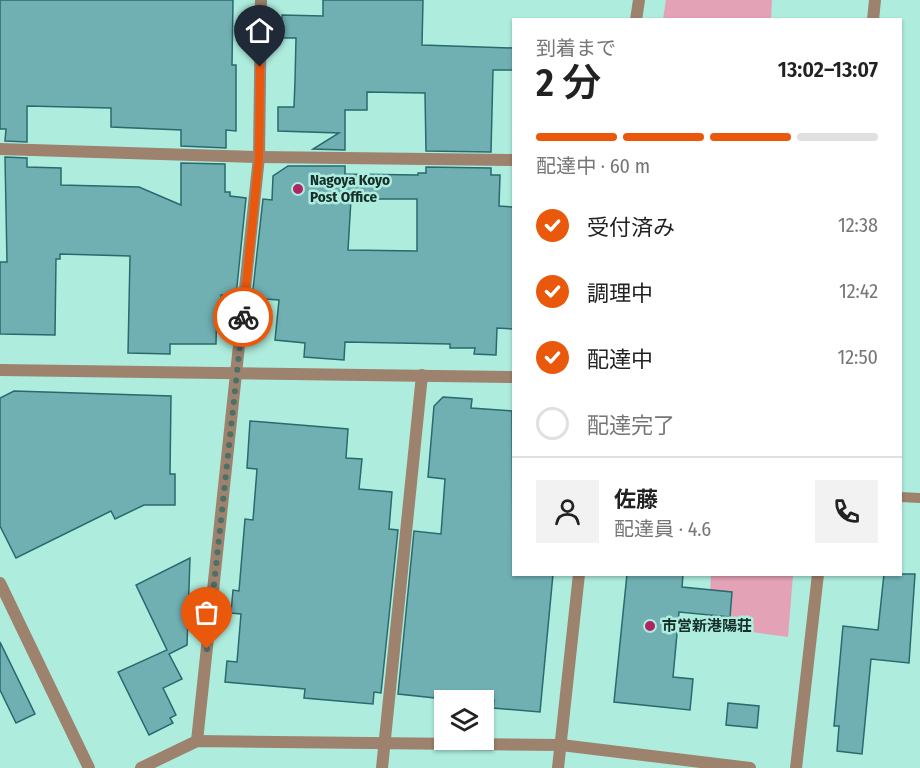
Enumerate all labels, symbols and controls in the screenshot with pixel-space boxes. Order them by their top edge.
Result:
pin [234,5,285,67]
icon: home [243,14,276,47]
text: 到着まで [536,36,616,60]
text: 13:02–13:07 [778,56,878,83]
text: 2 分 [536,60,601,106]
text: 配達中 · 60 m [536,154,650,178]
place label: Nagoya Koyo Post Office [310,171,390,206]
marker: Nagoya Koyo Post Office [291,182,305,196]
icon: check [536,209,569,242]
text: 12:38 [838,213,878,237]
text: 受付済み [587,214,675,241]
icon: check [536,275,569,308]
text: 12:42 [839,279,878,303]
text: 調理中 [587,280,653,307]
courier [213,287,273,347]
icon: bike [227,301,260,334]
icon: check [536,341,569,374]
text: 12:50 [837,345,878,369]
text: 配達中 [587,346,653,373]
text: 配達完了 [587,412,675,439]
button: person [536,480,599,543]
button: phone [815,480,878,543]
text: 佐藤 [614,486,658,513]
text: 配達員 · 4.6 [614,517,711,541]
pin [181,587,232,649]
icon: bag [190,596,223,629]
place label: 市営新港陽荘 [662,617,752,635]
marker: 市営新港陽荘 [643,619,657,633]
map controls [434,690,494,750]
button: layers [434,690,494,750]

